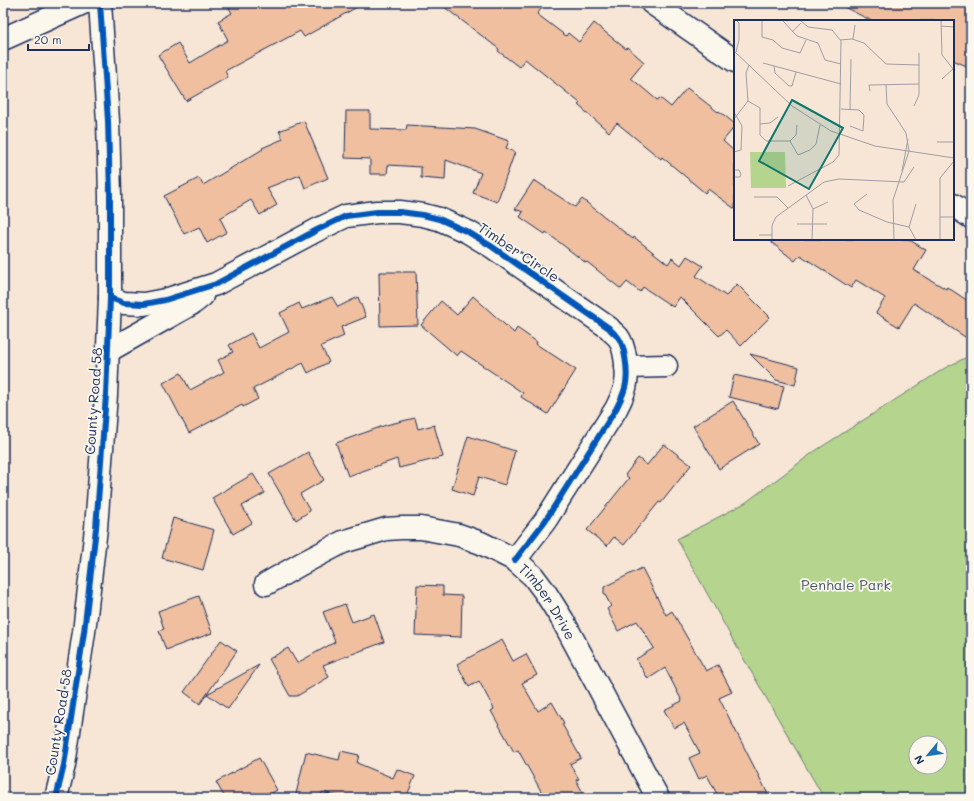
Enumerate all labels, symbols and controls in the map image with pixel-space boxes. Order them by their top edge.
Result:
inset map [734,20,954,240]
scale bar [28,26,89,52]
text: 20 m [34,31,62,47]
street label: Timber Circle [475,218,563,286]
street label: County Road 58 [80,347,106,455]
street label: Timber Drive [515,559,581,643]
park label: Penhale Park [801,575,891,594]
street label: County Road 58 [40,667,76,777]
north arrow [908,735,948,775]
text: N [910,753,927,767]

